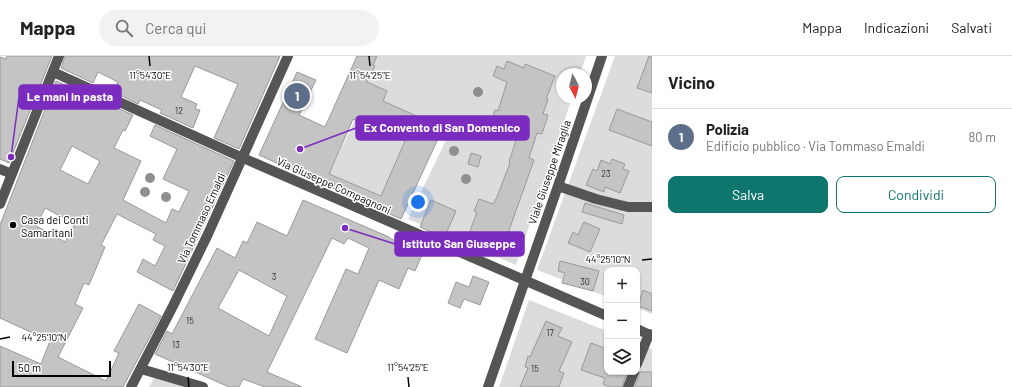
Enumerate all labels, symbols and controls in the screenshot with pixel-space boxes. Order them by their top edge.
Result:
search box [99,10,379,46]
text: Mappa [20,16,75,39]
icon: search [113,17,135,39]
text: Cerca qui [145,19,206,37]
text: Mappa [802,19,842,36]
text: Indicazioni [864,19,929,36]
text: Salvati [951,19,992,36]
north arrow [556,68,592,104]
text: 11°54'30"E [129,69,171,81]
text: 11°54'25"E [349,69,391,81]
text: Vicino [668,72,715,92]
pin: 1 [284,81,310,111]
callout: Le mani in pasta [19,85,121,109]
text: Le mani in pasta [27,89,113,103]
house number: 12 [175,105,183,116]
callout: Ex Convento di San Domenico [356,116,529,140]
street label: Viale Giuseppe Miraglia [525,118,573,226]
text: Ex Convento di San Domenico [364,120,521,134]
text: Polizia [706,120,749,138]
text: 1 [679,129,683,145]
text: 80 m [969,129,996,145]
text: Edificio pubblico · Via Tommaso Emaldi [706,138,925,154]
street label: Via Giuseppe Compagnoni [275,154,393,216]
house number: 23 [601,168,611,179]
street label: Via Tommaso Emaldi [174,170,228,265]
button: Salva [668,176,828,213]
button: Condividi [836,176,996,213]
your location [408,192,428,212]
place label: Casa dei Conti Samaritani [21,213,89,239]
marker: Casa dei Conti Samaritani [8,220,18,230]
callout: Istituto San Giuseppe [395,232,524,256]
text: Istituto San Giuseppe [402,236,516,250]
text: 44°25'10"N [585,253,631,265]
map controls [604,267,640,375]
button: + [604,267,640,303]
house number: 3 [272,271,277,282]
house number: 30 [580,276,590,287]
button: − [604,303,640,339]
house number: 15 [186,315,194,326]
house number: 17 [546,327,554,338]
text: 44°25'10"N [21,331,67,343]
house number: 13 [172,339,180,350]
button: layers [604,339,640,375]
scale bar [12,359,111,378]
text: 50 m [18,361,41,374]
text: 11°54'30"E [167,361,209,373]
text: 11°54'25"E [387,361,429,373]
house number: 15 [531,363,539,374]

